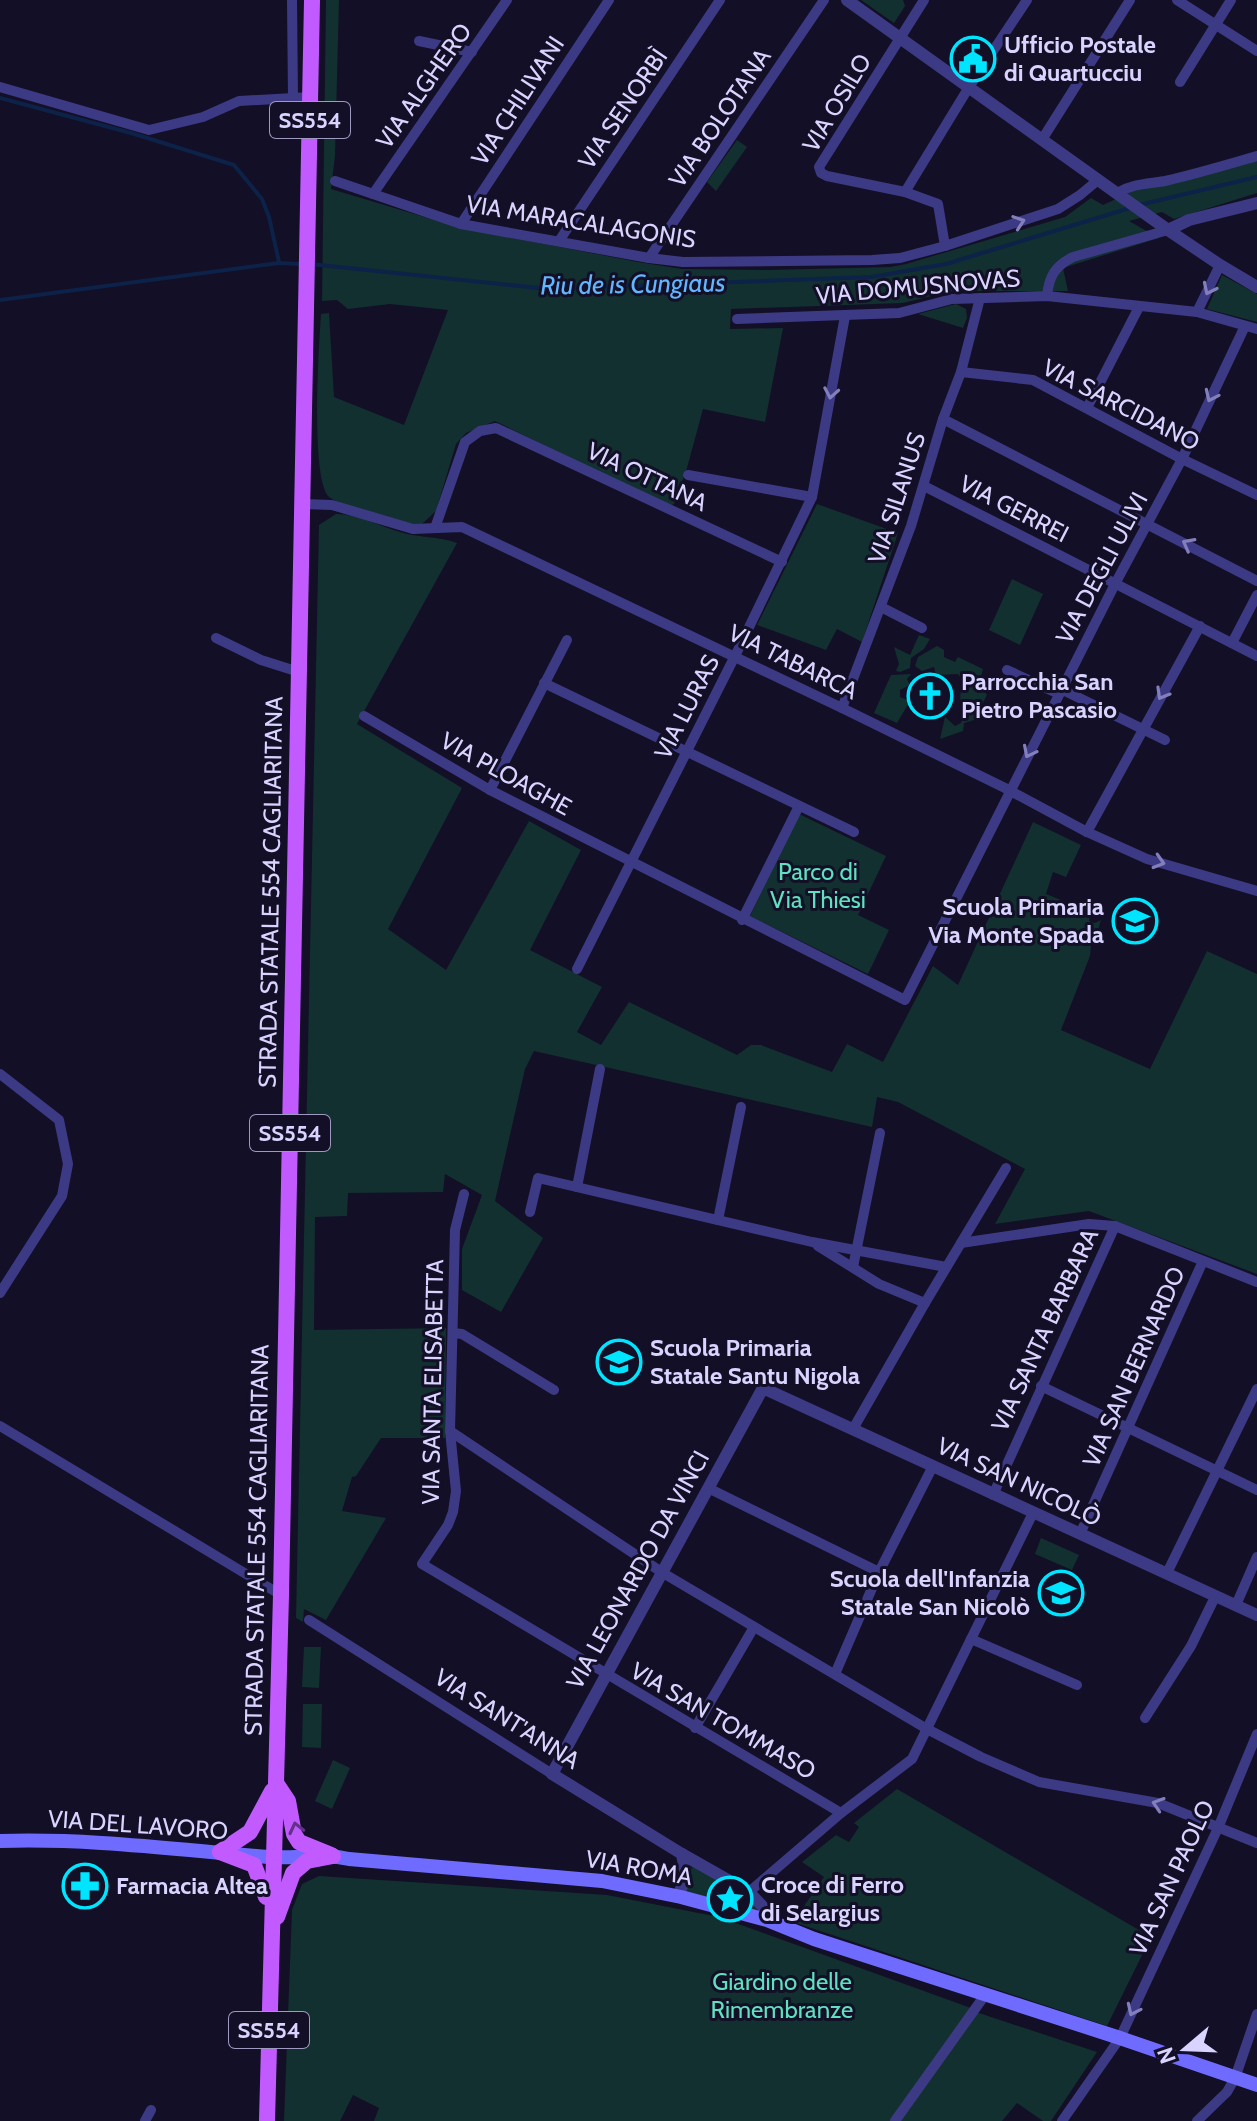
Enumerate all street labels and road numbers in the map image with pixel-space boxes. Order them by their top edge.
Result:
street label: VIA ALGHERO [370,17,477,154]
street label: VIA CHILIVANI [465,31,570,171]
street label: VIA SENORBÌ [572,43,673,174]
street label: VIA BOLOTANA [663,43,777,193]
street label: VIA OSILO [796,48,877,157]
road number: SS554 [270,102,350,138]
street label: VIA MARACALAGONIS [464,189,698,254]
street label: VIA DOMUSNOVAS [815,263,1021,310]
street label: VIA SARCIDANO [1038,352,1205,457]
street label: VIA SILANUS [862,429,931,567]
street label: VIA OTTANA [582,436,712,517]
street label: VIA GERREI [955,469,1074,548]
street label: VIA DEGLI ULIVI [1049,487,1154,648]
street label: VIA TABARCA [724,618,863,705]
street label: VIA LURAS [648,650,725,764]
street label: STRADA STATALE 554 CAGLIARITANA [253,696,288,1088]
street label: VIA PLOAGHE [436,726,577,821]
road number: SS554 [250,1115,330,1151]
street label: VIA SANTA BARBARA [985,1224,1104,1436]
street label: VIA SANTA ELISABETTA [416,1259,449,1505]
street label: VIA SAN BERNARDO [1076,1262,1191,1471]
street label: STRADA STATALE 554 CAGLIARITANA [239,1344,274,1736]
street label: VIA SAN NICOLÒ [932,1431,1106,1532]
street label: VIA LEONARDO DA VINCI [560,1446,715,1694]
street label: VIA SAN TOMMASO [626,1656,821,1785]
street label: VIA SANT'ANNA [429,1662,585,1775]
street label: VIA SAN PAOLO [1123,1796,1220,1960]
street label: VIA DEL LAVORO [47,1804,229,1845]
street label: VIA ROMA [583,1844,695,1891]
road number: SS554 [229,2012,309,2048]

